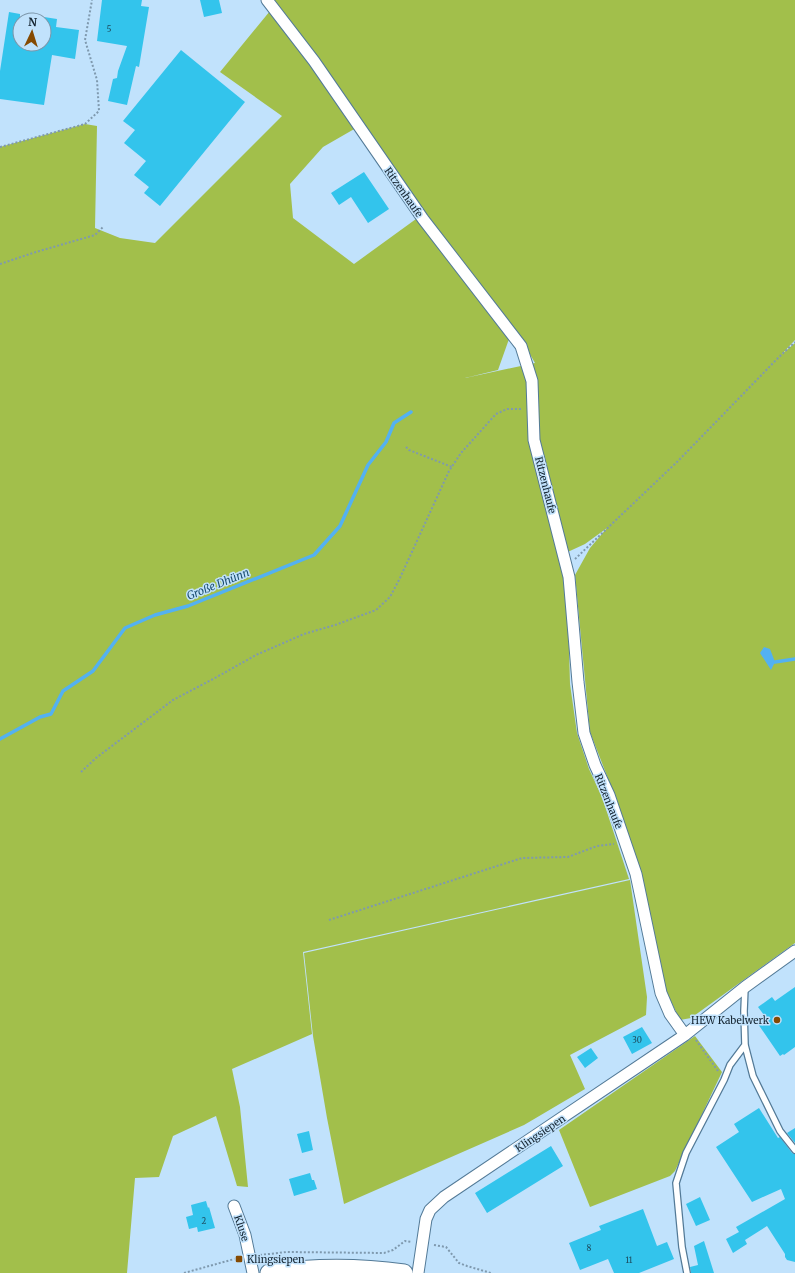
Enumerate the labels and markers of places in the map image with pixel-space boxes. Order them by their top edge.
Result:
place label: HEW Kabelwerk [691,1014,770,1027]
marker: HEW Kabelwerk [772,1015,782,1025]
place label: Klingsiepen [247,1253,305,1266]
marker: Klingsiepen [234,1254,244,1264]

